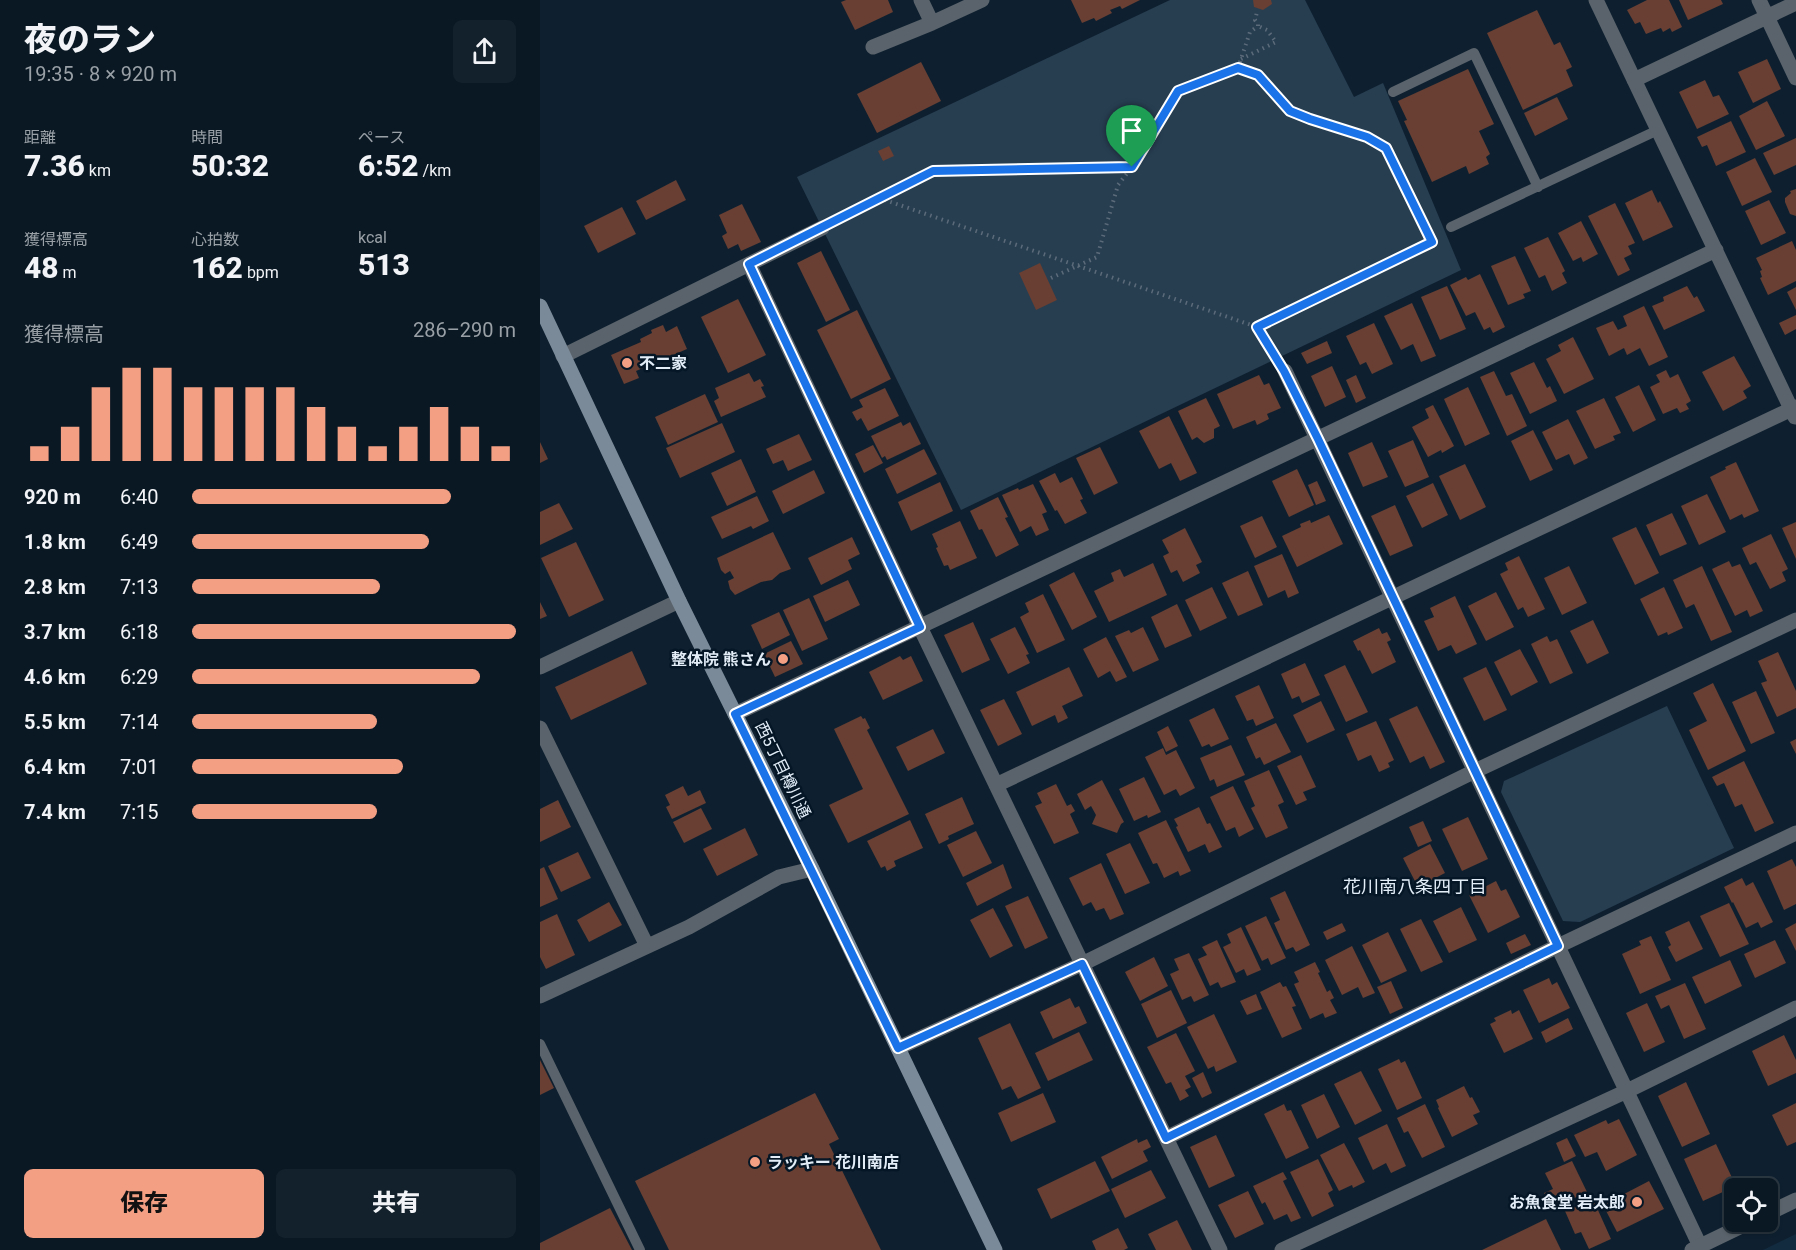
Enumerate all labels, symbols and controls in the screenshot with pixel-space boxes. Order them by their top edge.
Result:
text: 夜のラン [24,20,156,59]
button: share [453,20,516,83]
text: 19:35 · 8 × 920 m [24,62,177,86]
pin [1106,105,1157,167]
icon: arrive [1115,114,1148,147]
text: 距離 [24,128,56,147]
text: 時間 [191,128,223,147]
text: ペース [358,128,405,147]
text: 7.36 [24,148,85,183]
text: 50:32 [191,148,269,183]
text: 6:52 [358,148,419,183]
text: km [85,161,111,180]
text: /km [419,161,451,180]
text: kcal [358,228,387,247]
text: 獲得標高 [24,230,88,249]
text: 心拍数 [191,230,239,249]
text: 513 [358,247,410,282]
text: 48 [24,250,59,285]
text: 162 [191,250,243,285]
text: m [59,263,77,282]
text: bpm [243,263,279,282]
text: 286–290 m [413,318,516,342]
text: 獲得標高 [24,322,104,346]
place label: 不二家 [639,354,687,373]
marker: 不二家 [620,356,634,370]
text: 920 m [24,485,81,509]
text: 6:40 [120,485,159,509]
text: 1.8 km [24,530,86,554]
text: 6:49 [120,530,159,554]
text: 2.8 km [24,575,86,599]
text: 7:13 [120,575,159,599]
text: 3.7 km [24,620,86,644]
text: 6:18 [120,620,159,644]
place label: 整体院 熊さん [671,650,771,669]
marker: 整体院 熊さん [776,652,790,666]
text: 4.6 km [24,665,86,689]
text: 6:29 [120,665,159,689]
text: 5.5 km [24,710,86,734]
text: 7:14 [120,710,159,734]
street label: 西5丁目樽川通 [751,719,815,821]
text: 6.4 km [24,755,86,779]
text: 7:01 [120,755,159,779]
text: 7.4 km [24,800,86,824]
text: 7:15 [120,800,159,824]
district label: 花川南八条四丁目 [1343,876,1487,897]
place label: ラッキー 花川南店 [767,1153,899,1172]
marker: ラッキー 花川南店 [748,1155,762,1169]
button: 保存 [24,1169,264,1238]
button: 共有 [276,1169,516,1238]
map controls [1724,1178,1778,1232]
button: locate [1724,1178,1778,1232]
place label: お魚食堂 岩太郎 [1509,1193,1625,1212]
marker: お魚食堂 岩太郎 [1630,1195,1644,1209]

